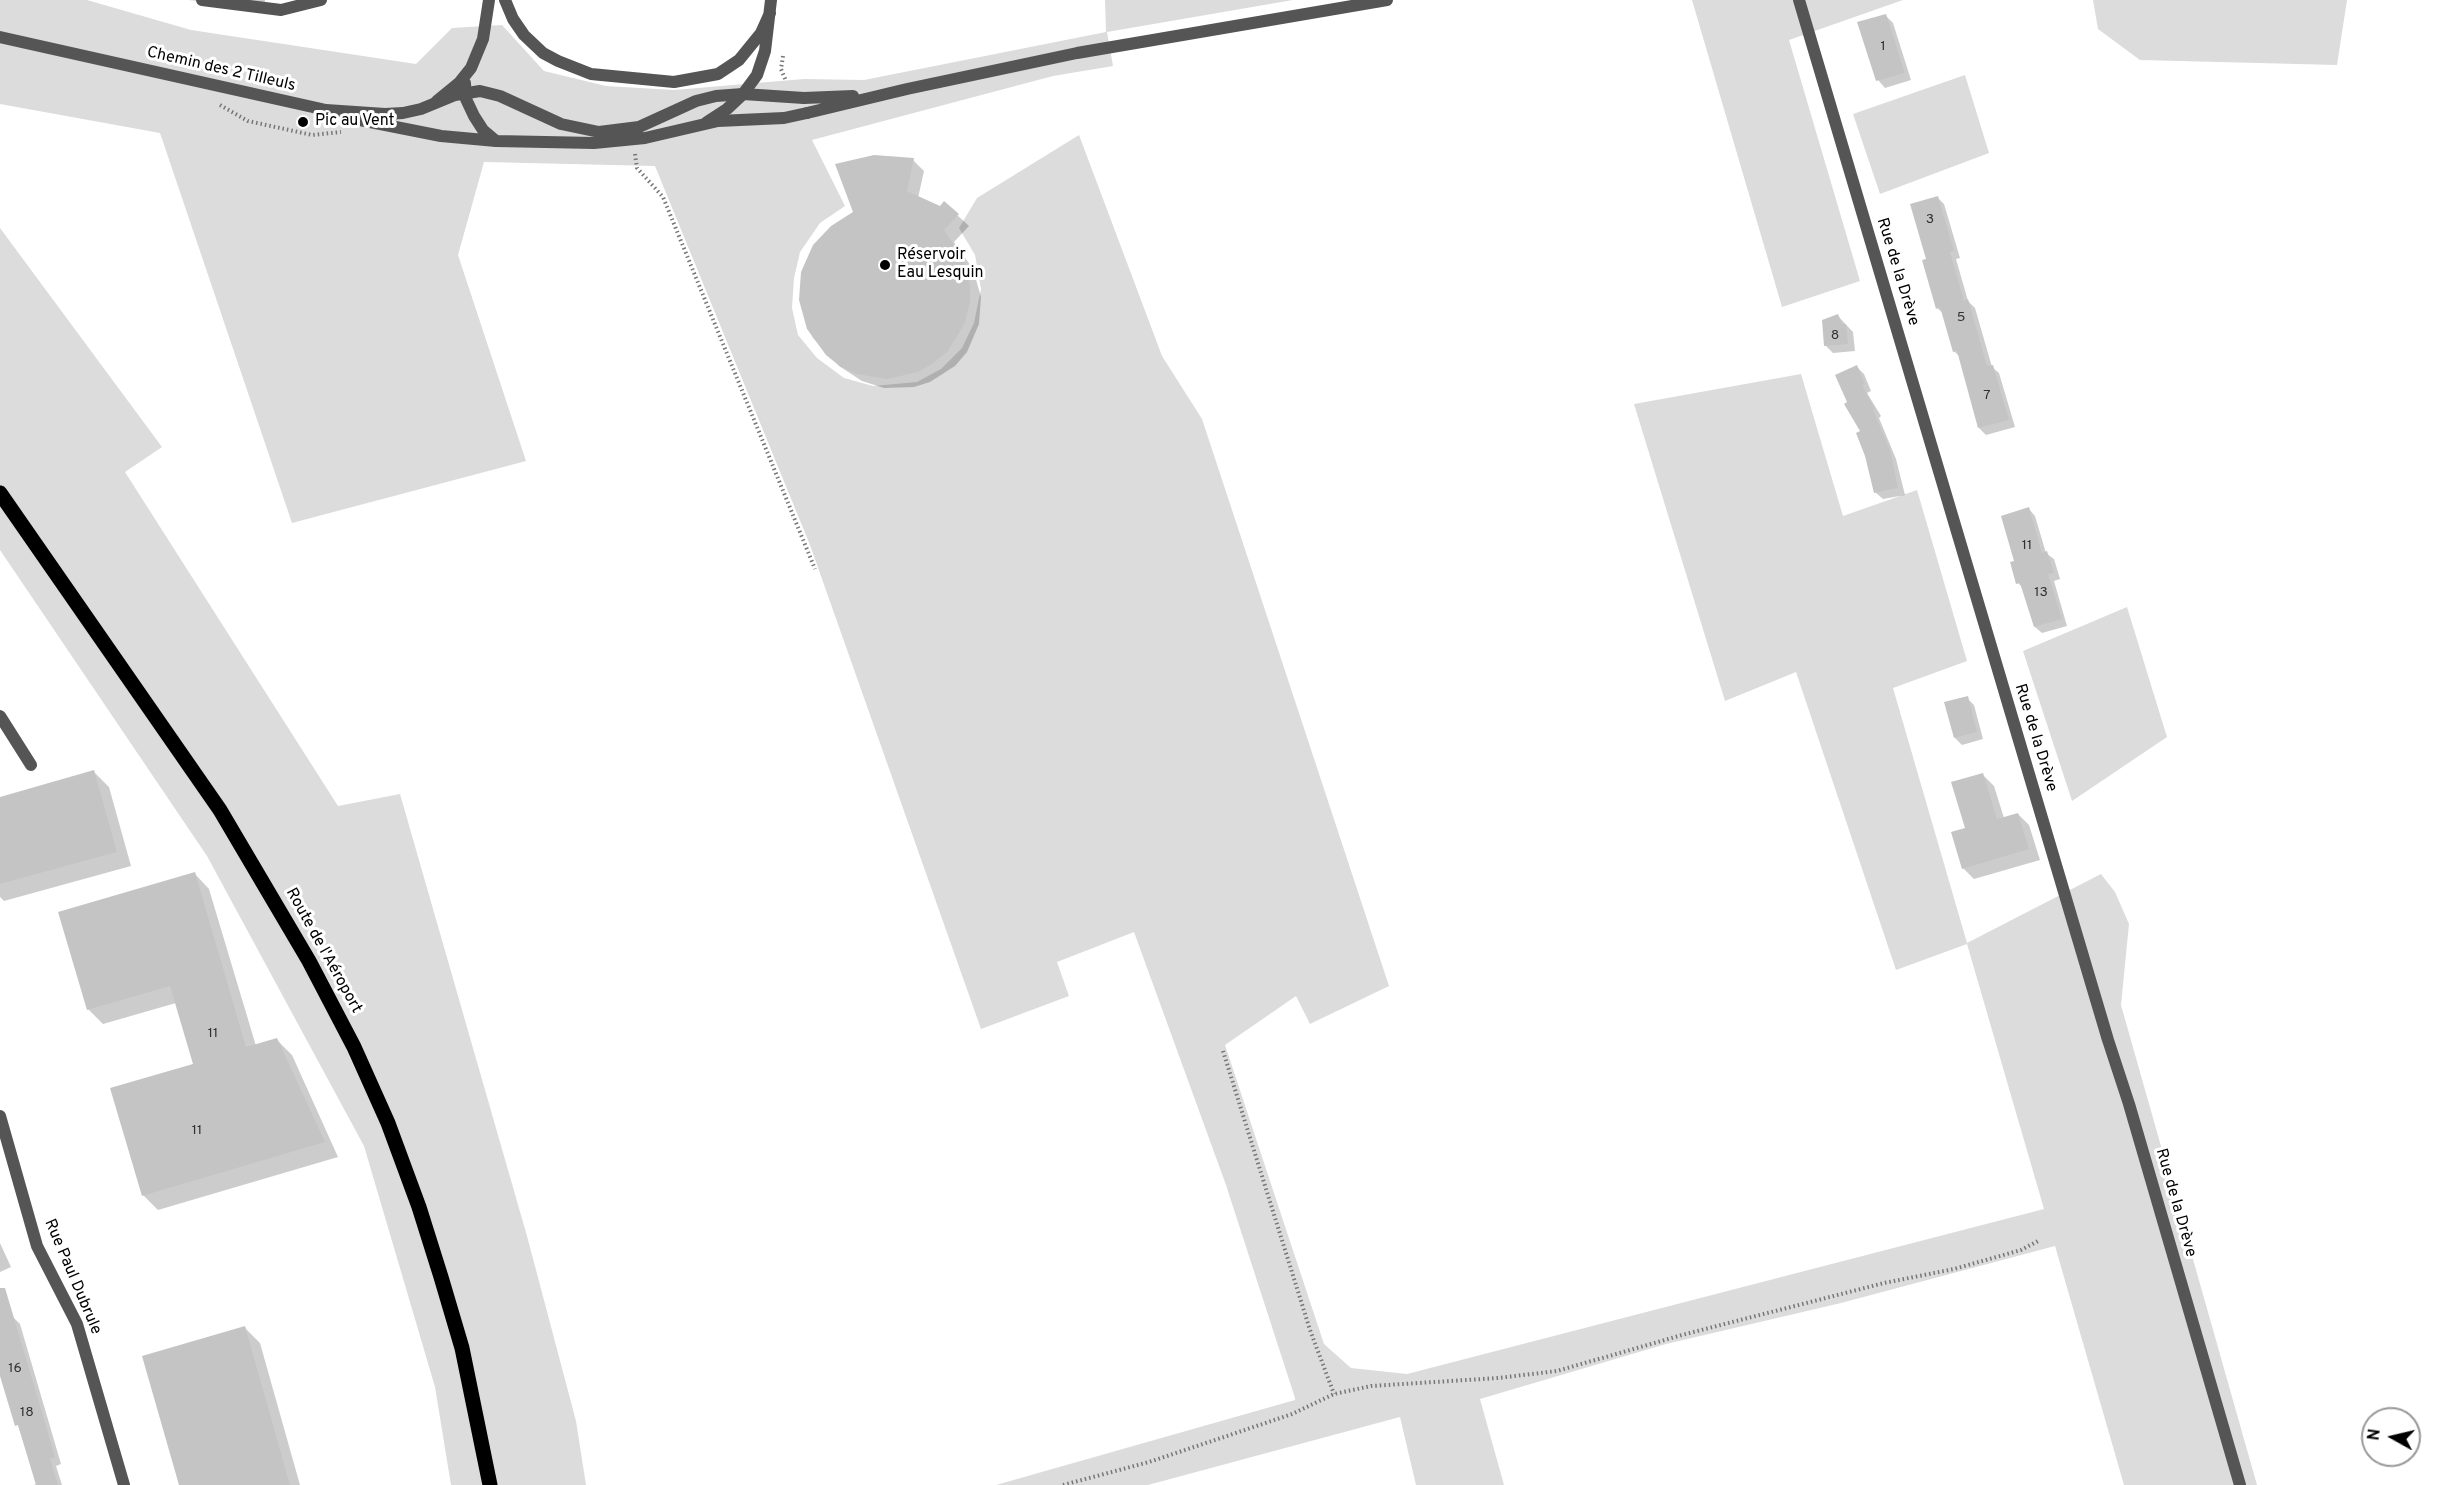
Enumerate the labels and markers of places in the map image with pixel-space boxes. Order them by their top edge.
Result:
place label: Pic au Vent [315,112,395,132]
marker: Pic au Vent [296,115,310,129]
place label: Réservoir Eau Lesquin [897,246,984,284]
marker: Réservoir Eau Lesquin [878,258,892,272]

